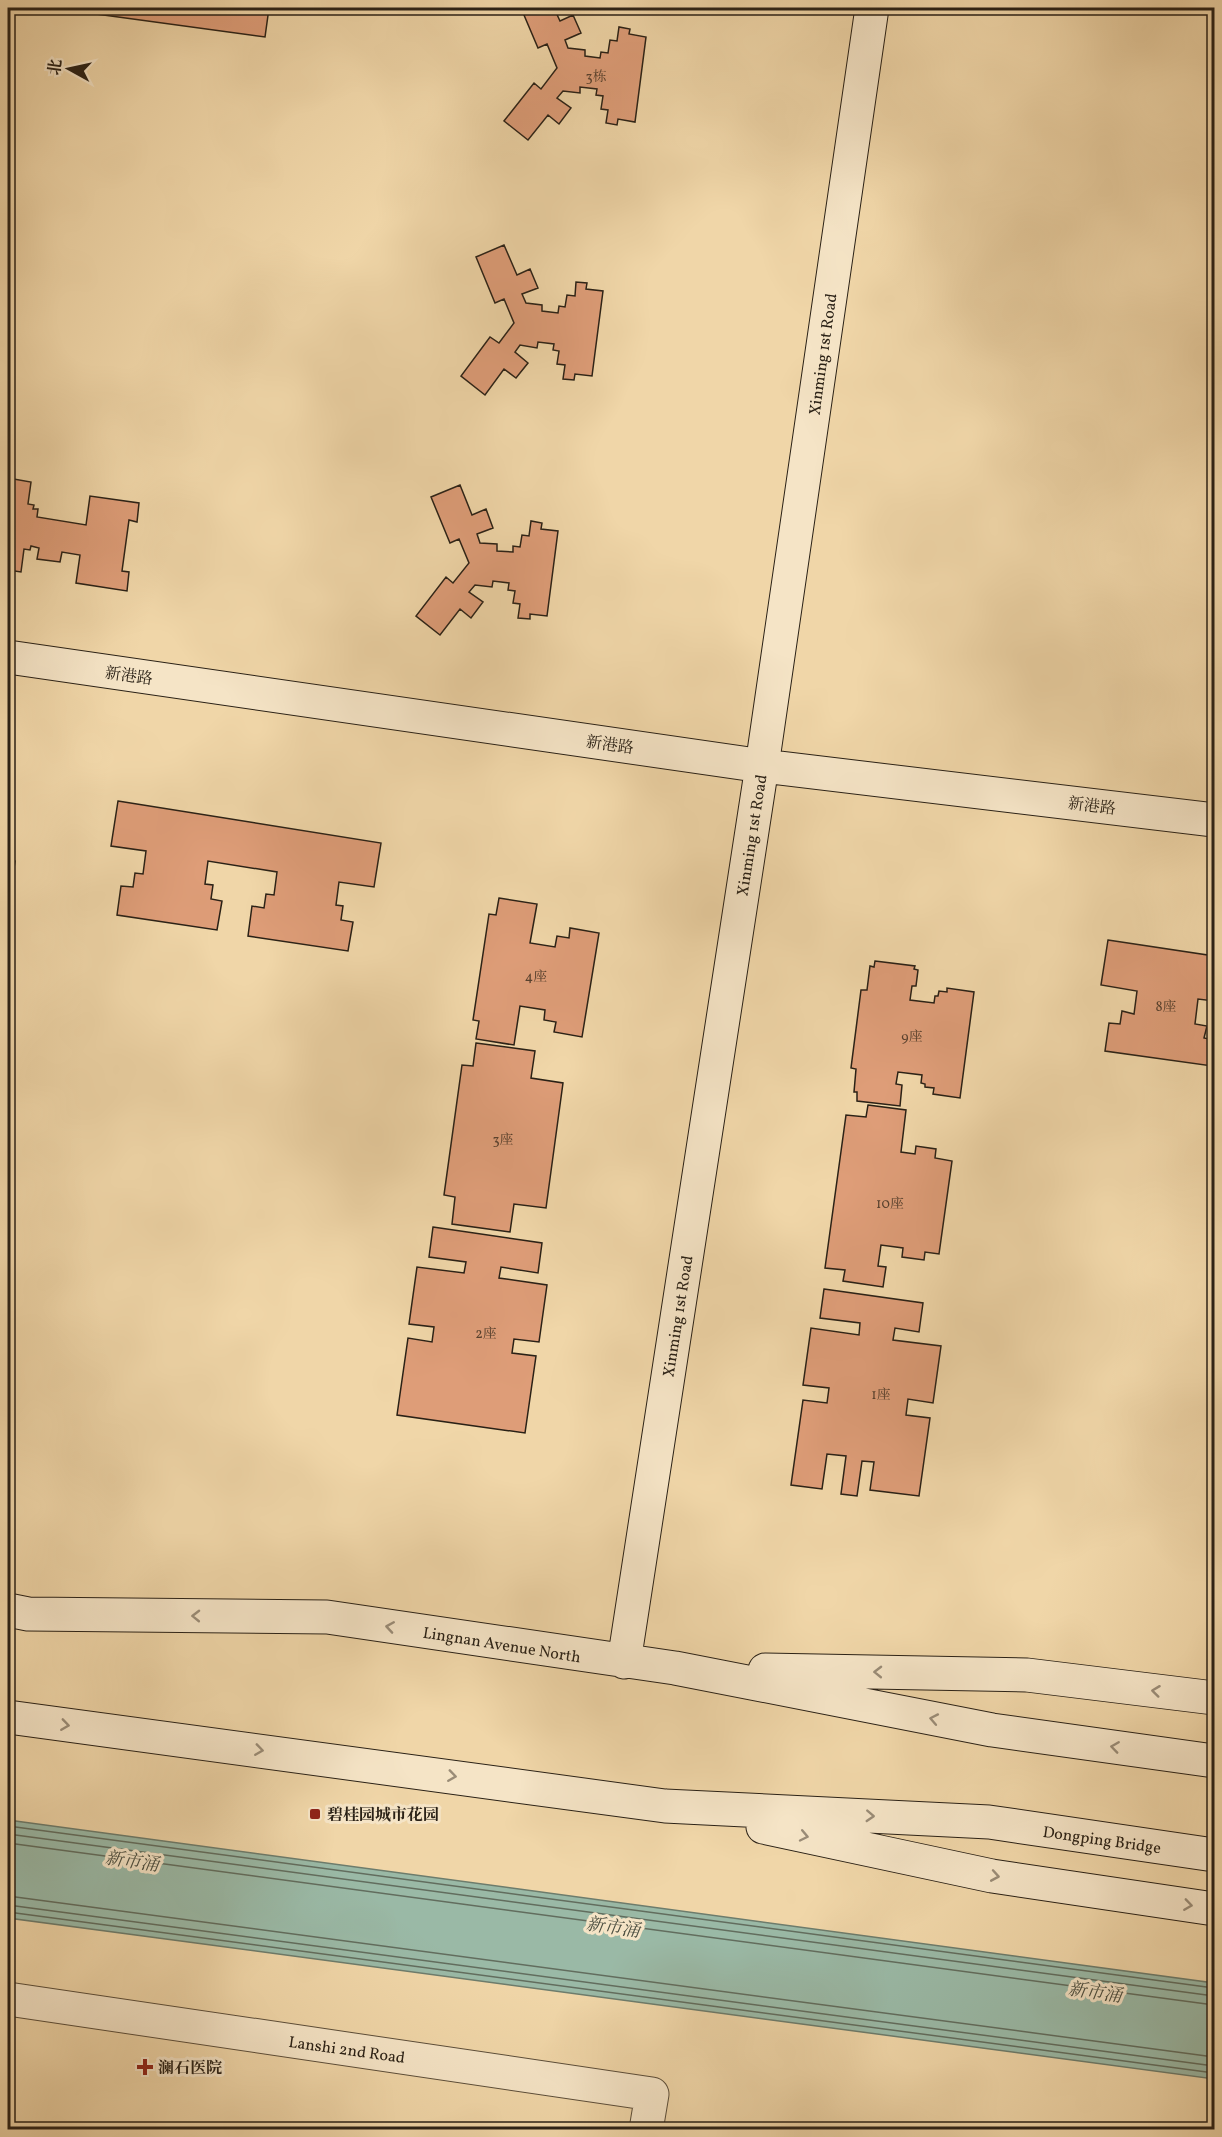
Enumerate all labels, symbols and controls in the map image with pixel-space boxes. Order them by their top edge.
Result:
north arrow [39,39,99,99]
text: 北 [44,58,68,77]
house number: 3栋 [585,68,607,87]
street label: Xinming 1st Road [805,292,843,417]
street label: 新港路 [103,663,154,691]
street label: 新港路 [584,732,635,760]
street label: Xinming 1st Road [732,773,773,898]
street label: 新港路 [1067,793,1117,821]
house number: 4座 [525,968,547,987]
house number: 8座 [1155,998,1177,1017]
house number: 9座 [901,1028,923,1047]
house number: 3座 [492,1131,514,1150]
house number: 10座 [876,1195,904,1214]
street label: Xinming 1st Road [658,1254,699,1379]
house number: 2座 [475,1325,497,1344]
house number: 1座 [871,1386,891,1405]
one-way arrow [192,1610,201,1622]
one-way arrow [386,1621,395,1633]
street label: Lingnan Avenue North [421,1623,582,1669]
one-way arrow [874,1666,883,1678]
one-way arrow [1152,1685,1161,1697]
one-way arrow [930,1713,940,1726]
one-way arrow [61,1718,70,1730]
one-way arrow [1110,1742,1120,1754]
one-way arrow [254,1744,263,1756]
one-way arrow [447,1769,457,1782]
place label: 碧桂园城市花园 [327,1805,439,1827]
marker: 碧桂园城市花园 [308,1807,322,1821]
one-way arrow [865,1809,874,1822]
street label: Dongping Bridge [1041,1822,1162,1860]
one-way arrow [799,1828,809,1841]
water label: 新市涌 [103,1846,162,1879]
one-way arrow [989,1869,999,1882]
one-way arrow [1183,1898,1192,1910]
water label: 新市涌 [584,1912,643,1945]
water label: 新市涌 [1066,1977,1125,2010]
street label: Lanshi 2nd Road [287,2032,406,2070]
marker: 澜石医院 [136,2058,154,2076]
place label: 澜石医院 [158,2058,222,2080]

